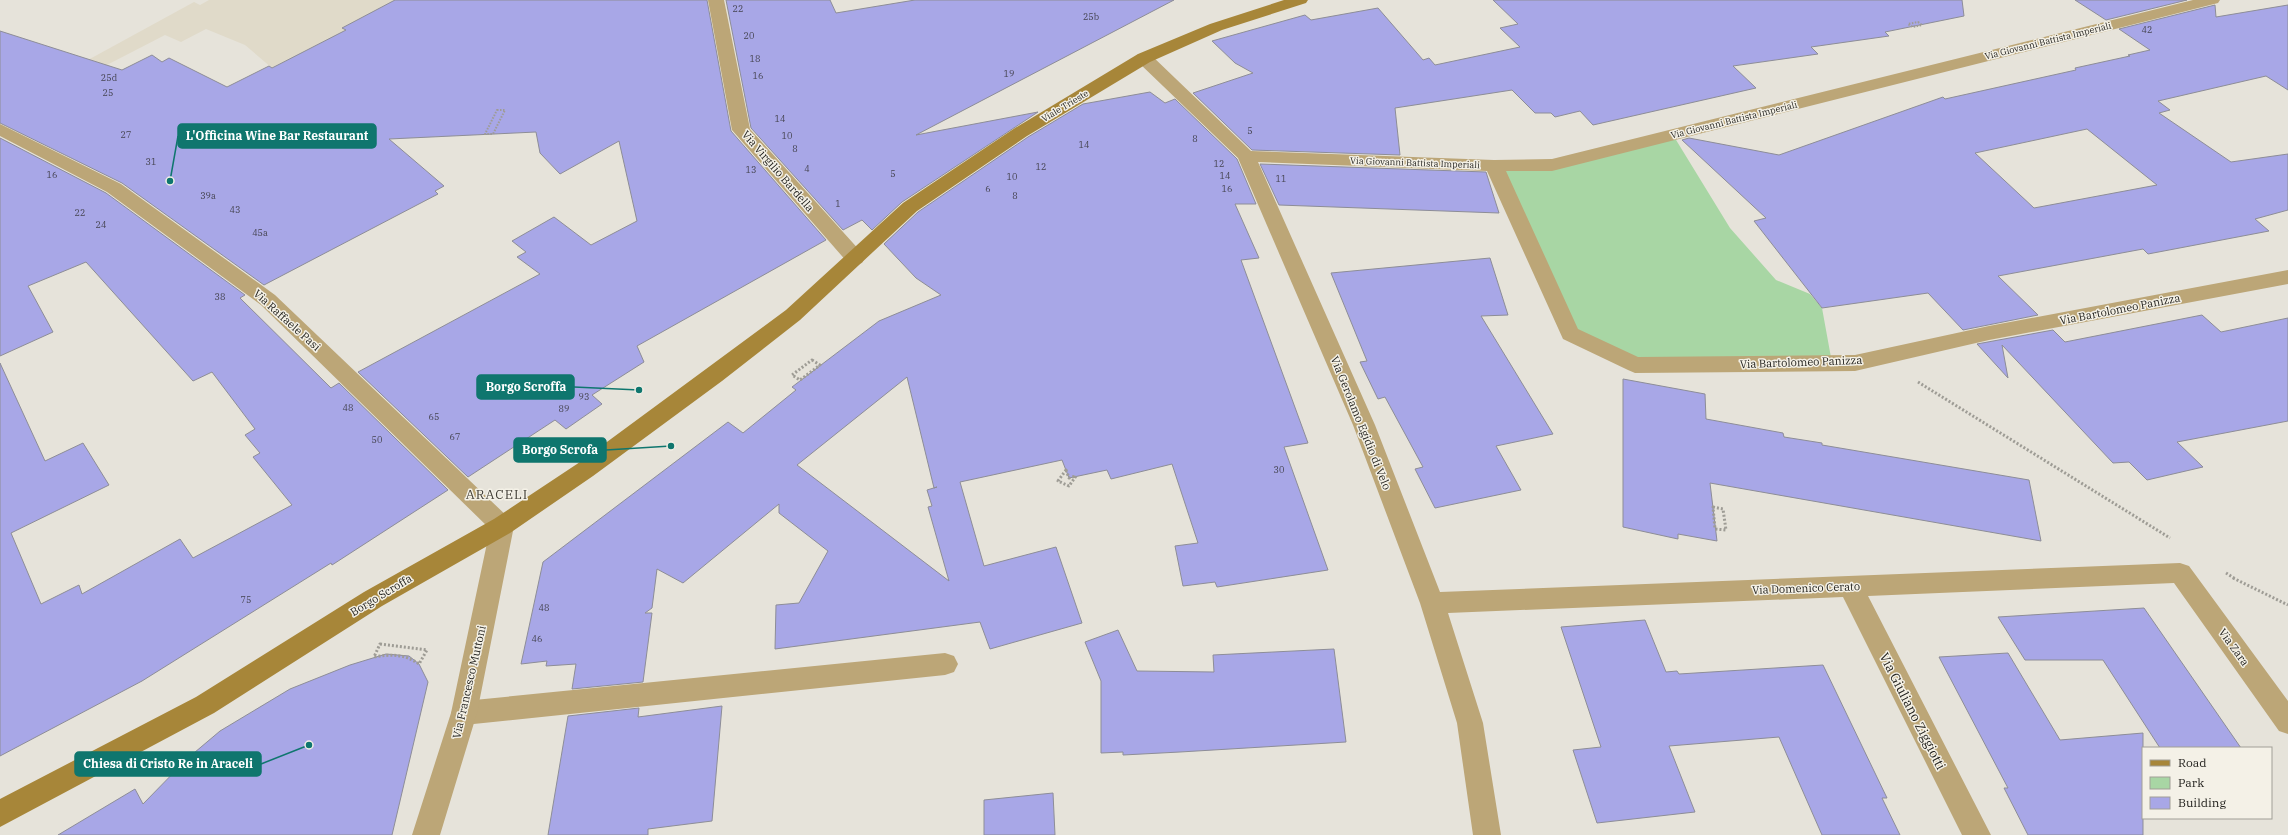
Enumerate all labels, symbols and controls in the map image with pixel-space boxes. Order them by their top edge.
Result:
house number: 22 [733,3,743,14]
house number: 25b [1083,11,1099,22]
street label: Via Giovanni Battista Imperiali [1984,19,2112,62]
house number: 42 [2142,24,2152,35]
house number: 20 [744,30,754,41]
house number: 18 [750,53,760,64]
house number: 19 [1004,68,1014,79]
house number: 16 [753,70,763,81]
house number: 25d [101,72,118,83]
house number: 25 [103,87,113,98]
street label: Viale Trieste [1039,87,1090,124]
street label: Via Giovanni Battista Imperiali [1670,98,1798,141]
house number: 14 [775,113,785,124]
callout: L'Officina Wine Bar Restaurant [178,124,376,148]
house number: 5 [1247,125,1253,136]
text: L'Officina Wine Bar Restaurant [186,128,369,143]
street label: Via Virgilio Bardella [739,128,817,214]
house number: 27 [121,129,131,140]
house number: 10 [782,130,792,141]
house number: 8 [1192,133,1198,144]
house number: 14 [1079,139,1089,150]
house number: 8 [792,143,798,154]
street label: Via Giovanni Battista Imperiali [1350,155,1480,170]
house number: 31 [146,156,156,167]
house number: 12 [1214,158,1224,169]
house number: 12 [1036,161,1046,172]
house number: 4 [804,163,810,174]
house number: 13 [746,164,756,175]
house number: 5 [890,168,896,179]
house number: 16 [47,169,57,180]
house number: 14 [1220,170,1230,181]
house number: 10 [1007,171,1017,182]
house number: 11 [1276,173,1286,184]
house number: 6 [985,183,991,194]
house number: 16 [1222,183,1232,194]
house number: 39a [200,190,216,201]
house number: 8 [1012,190,1018,201]
house number: 1 [835,198,841,209]
house number: 43 [230,204,240,215]
house number: 22 [75,207,85,218]
house number: 24 [96,219,106,230]
house number: 45a [252,227,268,238]
street label: Via Raffaele Pasi [251,286,324,354]
street label: Via Bartolomeo Panizza [2058,290,2182,328]
house number: 38 [215,291,225,302]
street label: Via Bartolomeo Panizza [1739,353,1863,371]
street label: Via Gerolamo Egidio di Velo [1328,354,1394,492]
callout: Borgo Scroffa [477,375,574,399]
text: Borgo Scroffa [486,379,566,394]
house number: 93 [579,391,589,402]
house number: 48 [343,402,353,413]
house number: 89 [559,403,569,414]
house number: 65 [429,411,439,422]
house number: 67 [450,431,460,442]
house number: 50 [372,434,382,445]
callout: Borgo Scrofa [514,438,606,462]
text: Borgo Scrofa [522,442,598,457]
house number: 30 [1274,464,1284,475]
district label: ARACELI [466,486,528,503]
street label: Borgo Scroffa [347,571,415,619]
street label: Via Domenico Cerato [1752,579,1860,597]
house number: 75 [241,594,251,605]
house number: 48 [539,602,549,613]
street label: Via Francesco Muttoni [449,624,489,740]
street label: Via Zara [2216,625,2252,669]
house number: 46 [532,633,542,644]
street label: Via Giuliano Ziggiotti [1876,650,1949,773]
legend [2142,747,2272,819]
callout: Chiesa di Cristo Re in Araceli [75,752,261,776]
text: Road [2178,755,2207,770]
text: Chiesa di Cristo Re in Araceli [83,756,253,771]
text: Park [2178,775,2204,790]
text: Building [2178,795,2226,810]

